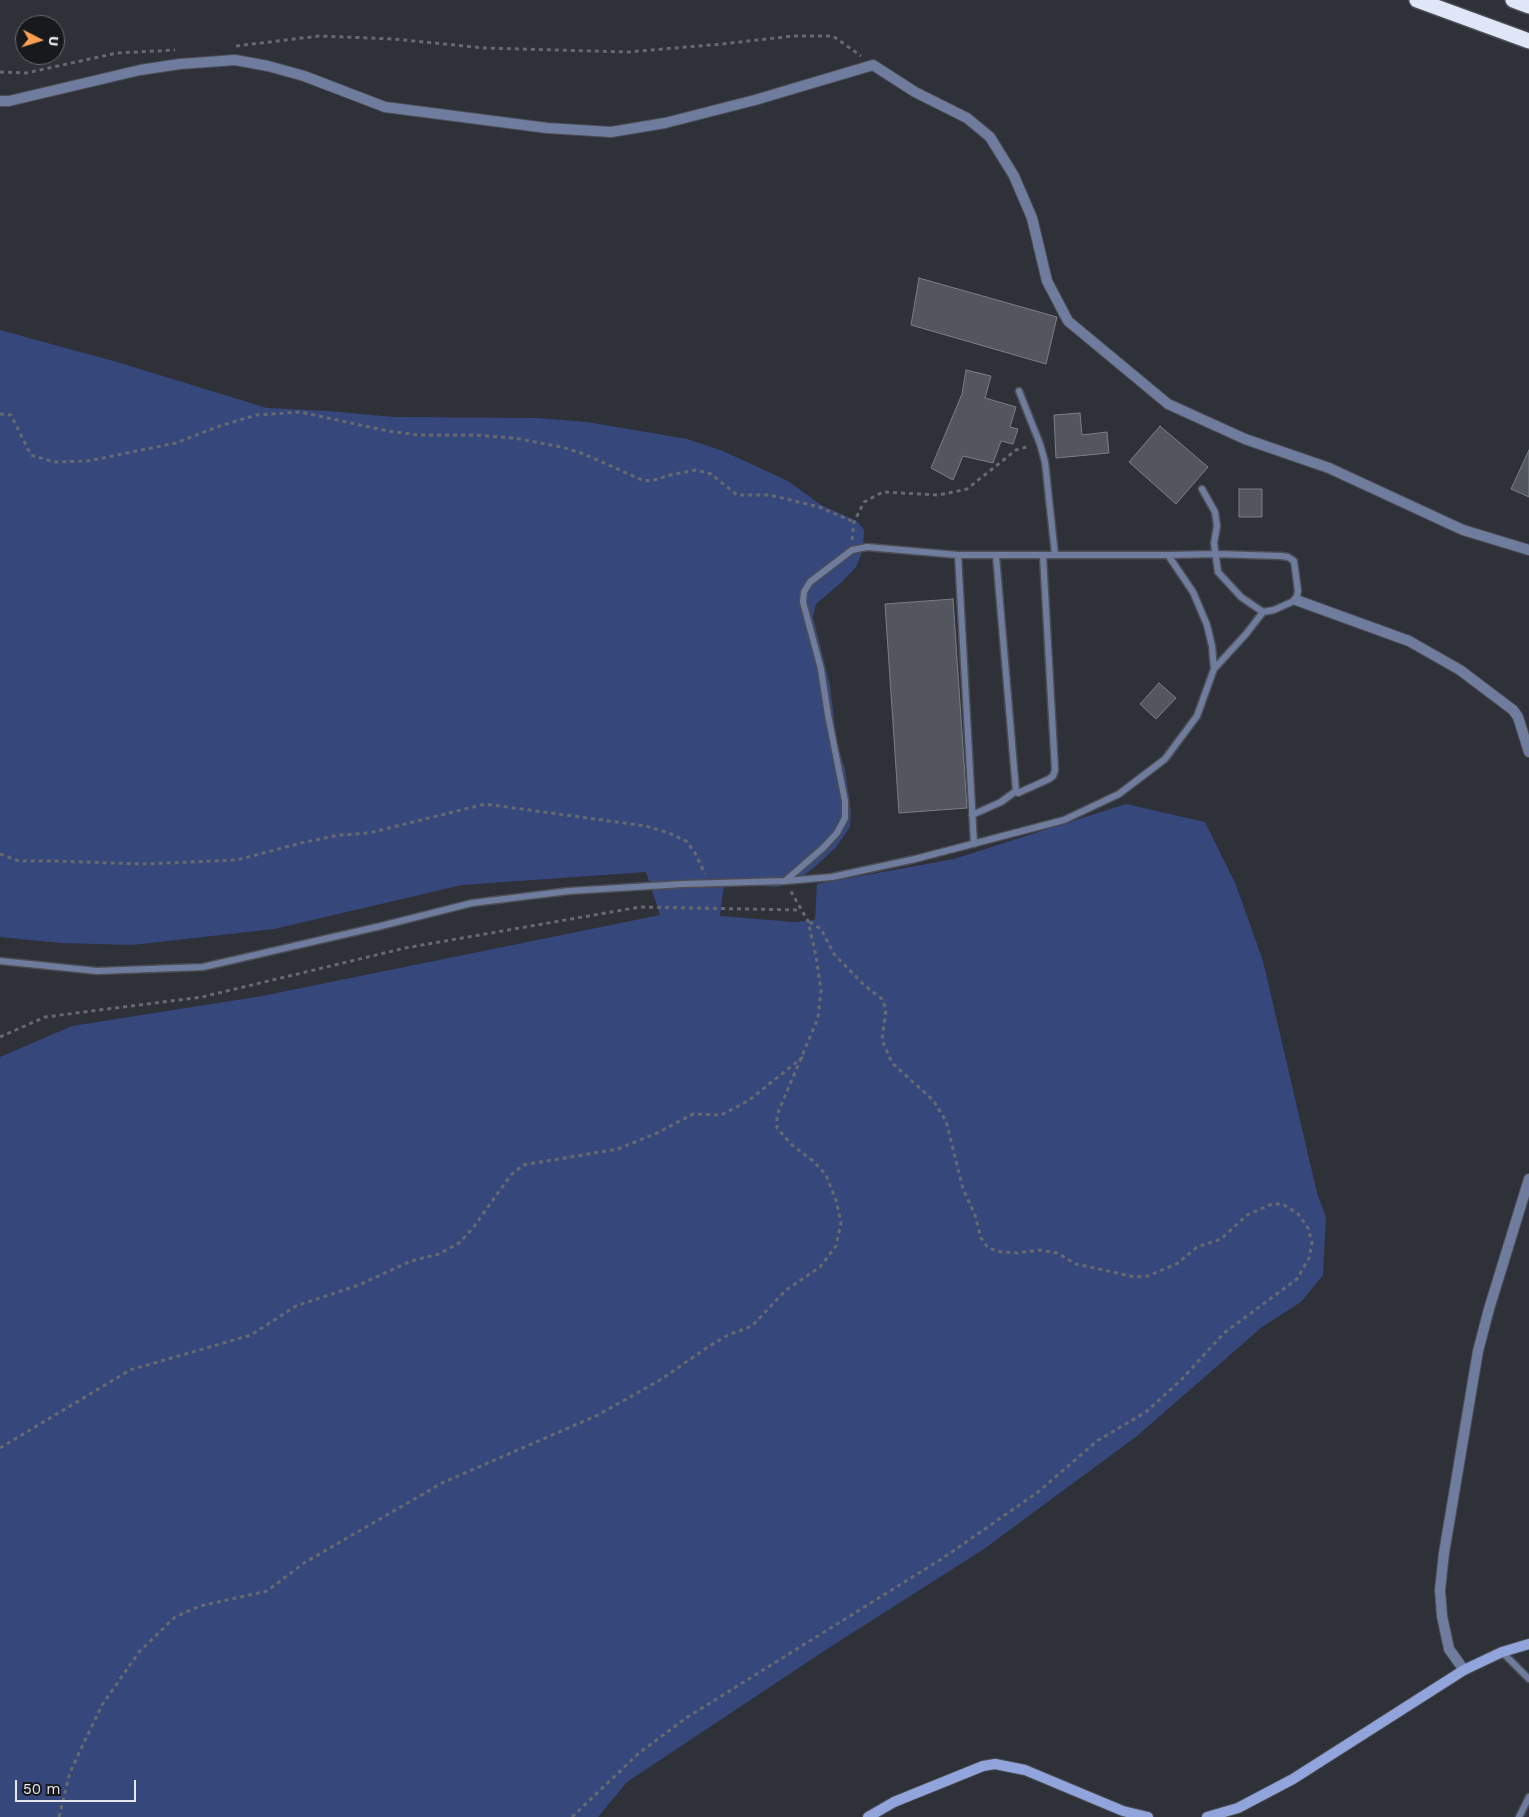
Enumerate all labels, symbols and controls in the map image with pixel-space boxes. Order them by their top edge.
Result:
north arrow [15,15,65,65]
text: U [46,36,62,47]
scale bar [18,1770,139,1802]
text: 50 m [23,1780,60,1798]

